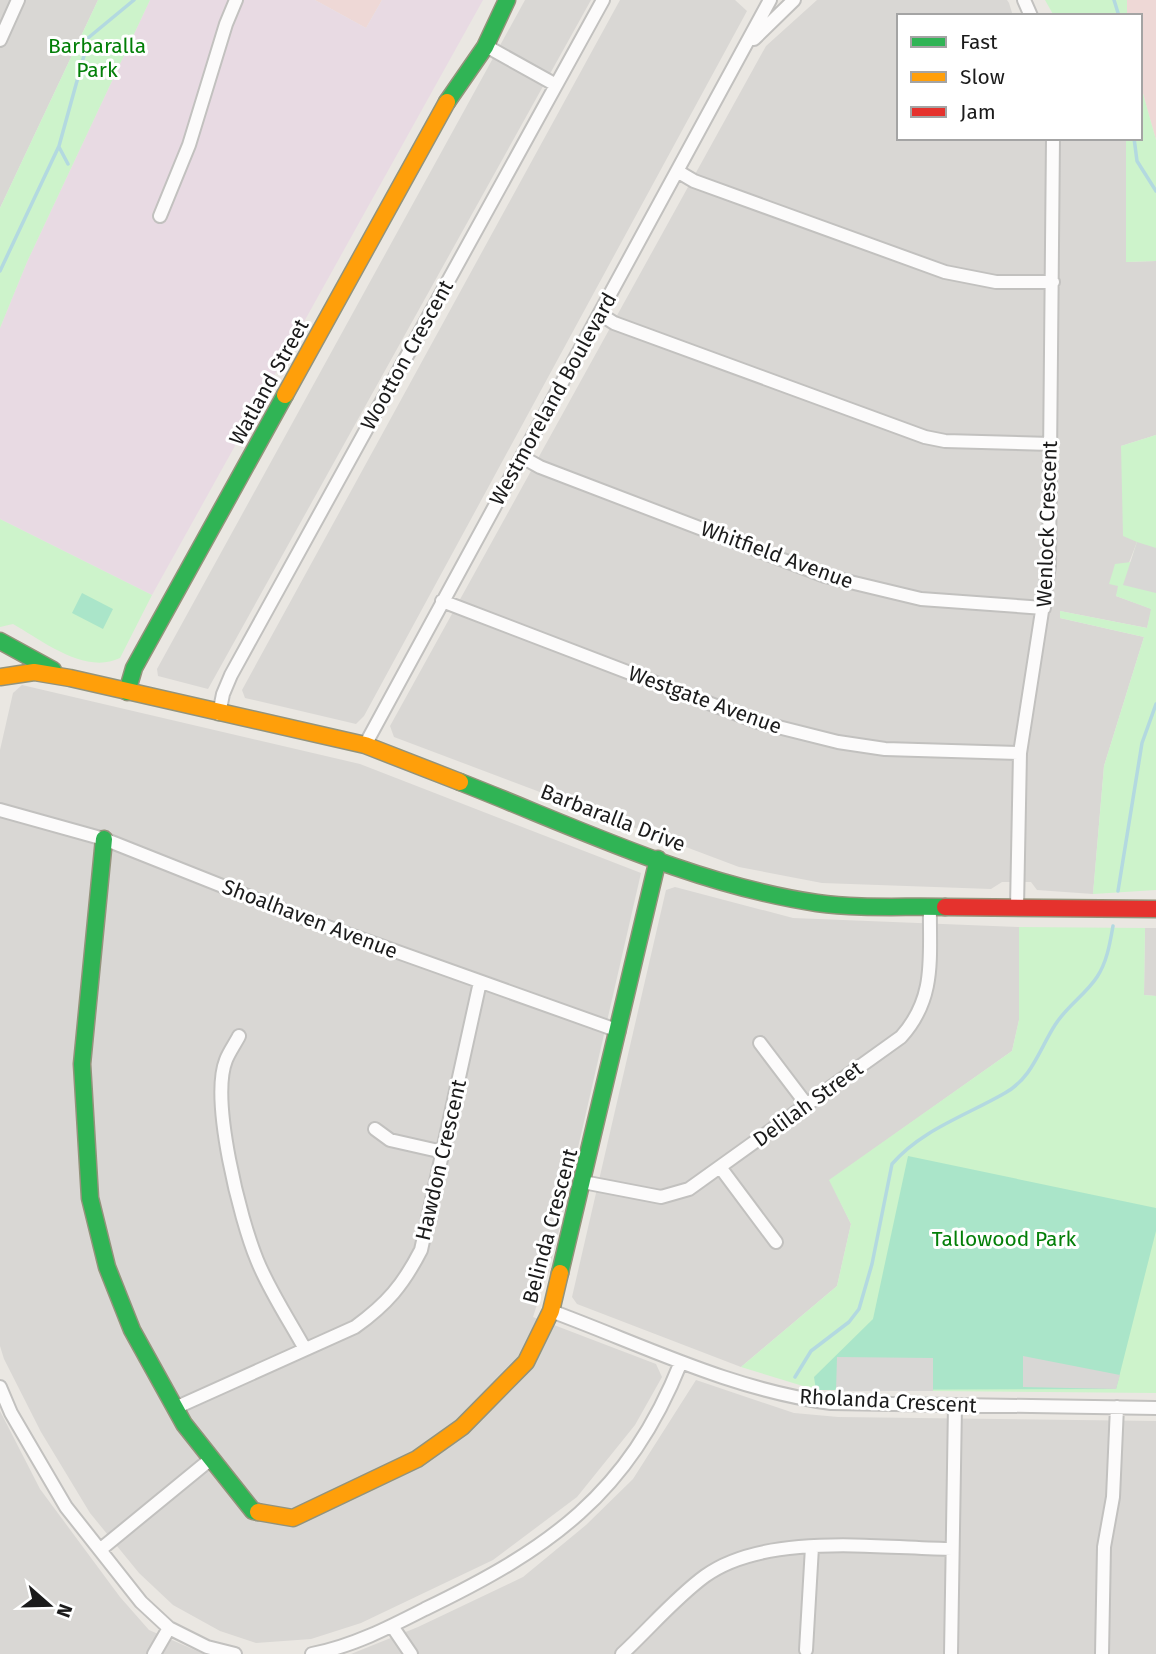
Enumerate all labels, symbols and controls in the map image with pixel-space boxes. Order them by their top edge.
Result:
legend [897,14,1142,140]
text: Fast [960,29,998,55]
park label: Barbaralla Park [48,33,146,83]
text: Slow [960,64,1005,90]
text: Jam [960,99,996,125]
street label: Wootton Crescent [355,275,459,435]
street label: Westmoreland Boulevard [484,288,622,510]
street label: Watland Street [224,314,315,450]
street label: Wenlock Crescent [1031,440,1063,608]
street label: Whitfield Avenue [697,515,857,595]
street label: Westgate Avenue [625,660,785,740]
street label: Barbaralla Drive [537,778,689,858]
street label: Shoalhaven Avenue [219,874,401,964]
street label: Delilah Street [748,1055,868,1153]
street label: Hawdon Crescent [410,1077,472,1243]
street label: Belinda Crescent [517,1145,583,1306]
park label: Tallowood Park [932,1226,1077,1252]
street label: Rholanda Crescent [799,1383,978,1419]
north arrow [14,1570,84,1640]
text: N [52,1601,77,1621]

